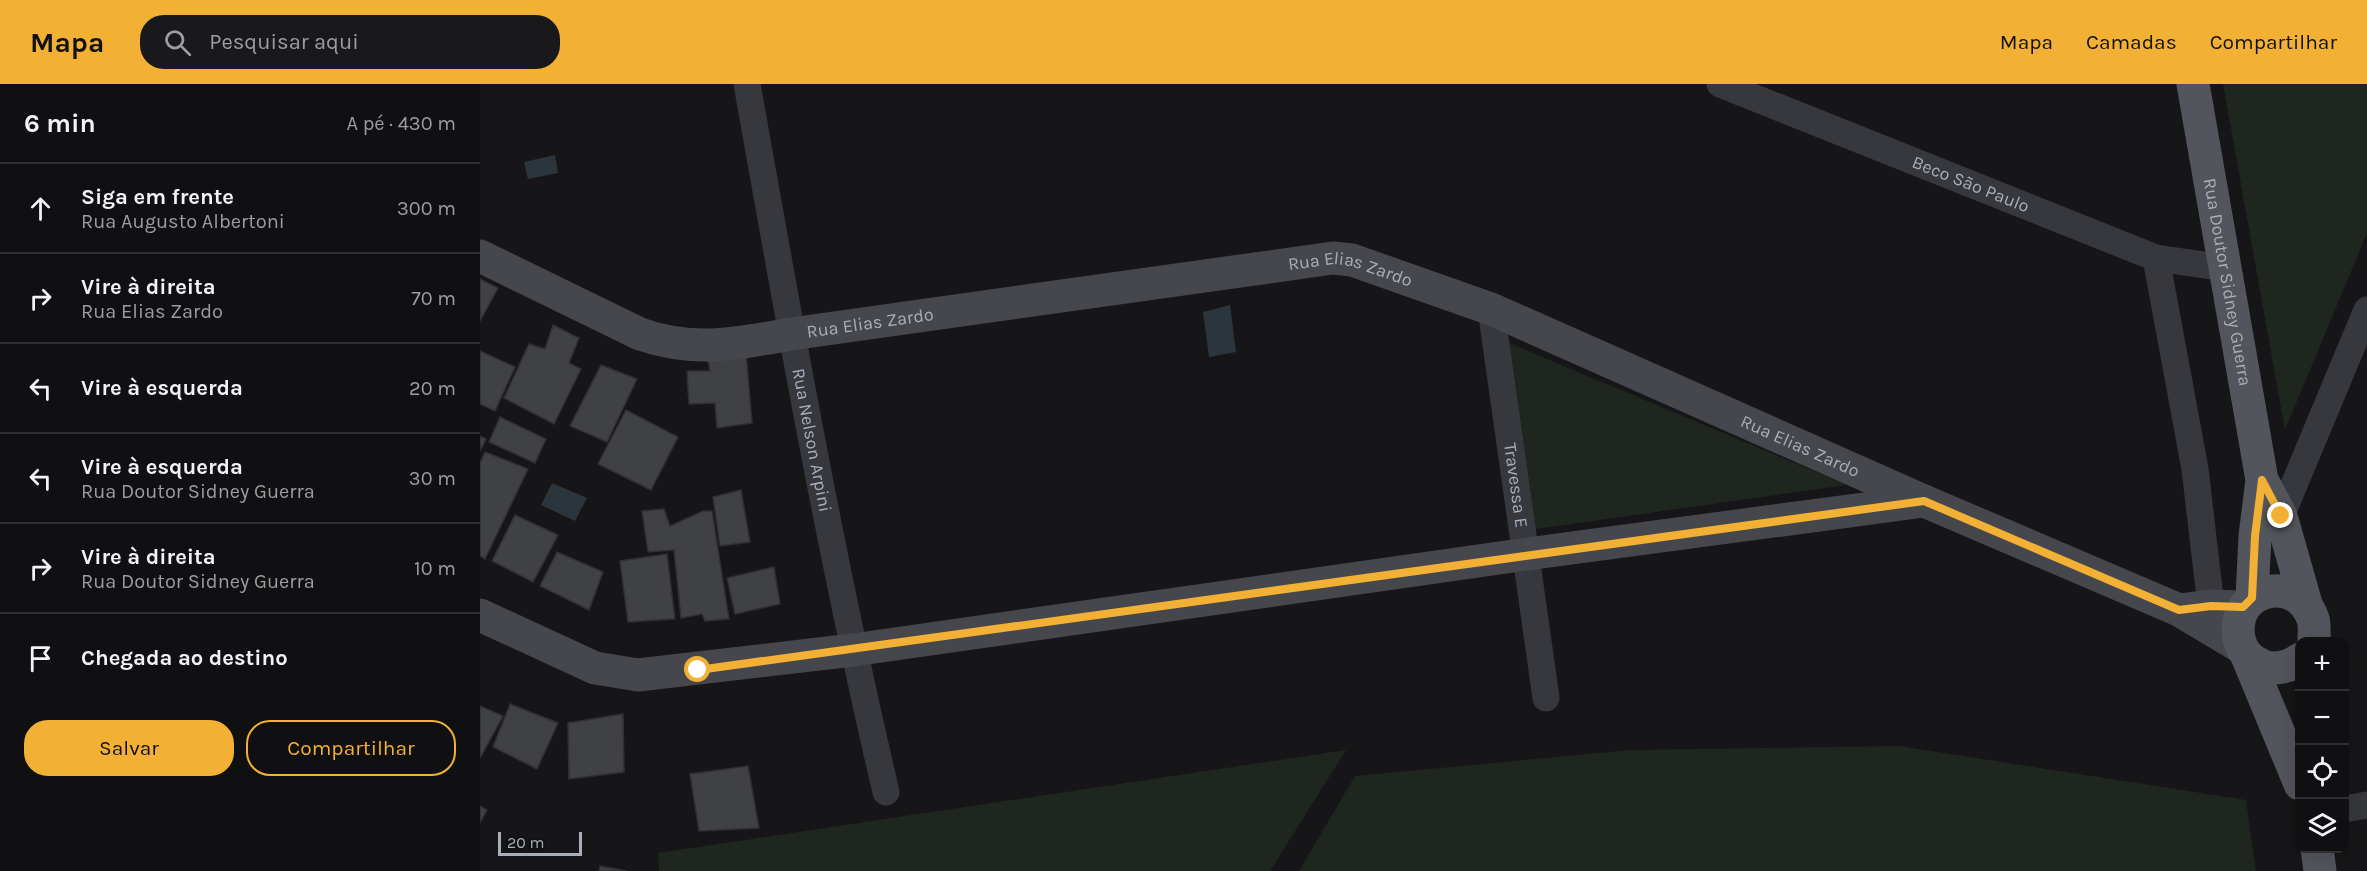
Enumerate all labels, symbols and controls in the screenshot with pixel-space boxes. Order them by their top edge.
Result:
search box [140,15,560,69]
text: Mapa [30,26,104,59]
icon: search [161,26,194,59]
text: Pesquisar aqui [209,29,359,55]
text: Mapa [2000,30,2053,54]
text: Camadas [2086,30,2177,54]
text: Compartilhar [2210,30,2337,54]
text: 6 min [24,108,96,139]
text: A pé · 430 m [346,112,456,135]
street label: Beco São Paulo [1909,151,2033,217]
street label: Rua Doutor Sidney Guerra [2199,176,2256,388]
text: Siga em frente [81,184,234,210]
icon: ahead [24,192,57,225]
text: 300 m [397,197,456,220]
text: Rua Augusto Albertoni [81,210,285,233]
street label: Rua Elias Zardo [1287,247,1416,291]
text: Vire à direita [81,274,216,300]
icon: right [24,282,57,315]
text: 70 m [411,287,456,310]
text: Rua Elias Zardo [81,300,223,323]
street label: Rua Elias Zardo [805,303,935,343]
street label: Rua Nelson Arpini [787,366,837,514]
icon: left [24,372,57,405]
text: Vire à esquerda [81,375,243,401]
text: 20 m [409,377,456,400]
street label: Rua Elias Zardo [1737,410,1863,482]
street label: Travessa E [1499,441,1533,529]
text: Vire à esquerda [81,454,243,480]
icon: left [24,462,57,495]
text: 30 m [409,467,456,490]
text: Rua Doutor Sidney Guerra [81,480,315,503]
route end [2267,502,2293,528]
text: Vire à direita [81,544,216,570]
icon: right [24,552,57,585]
text: 10 m [414,557,456,580]
text: Rua Doutor Sidney Guerra [81,570,315,593]
map controls [2295,637,2349,853]
button: + [2295,637,2349,691]
icon: arrive [24,642,57,675]
text: Chegada ao destino [81,645,288,671]
route start [684,656,710,682]
button: − [2295,691,2349,745]
button: Salvar [24,720,234,776]
button: Compartilhar [246,720,456,776]
button: locate [2295,745,2349,799]
button: layers [2295,799,2349,853]
scale bar [498,829,582,856]
text: 20 m [507,833,545,852]

